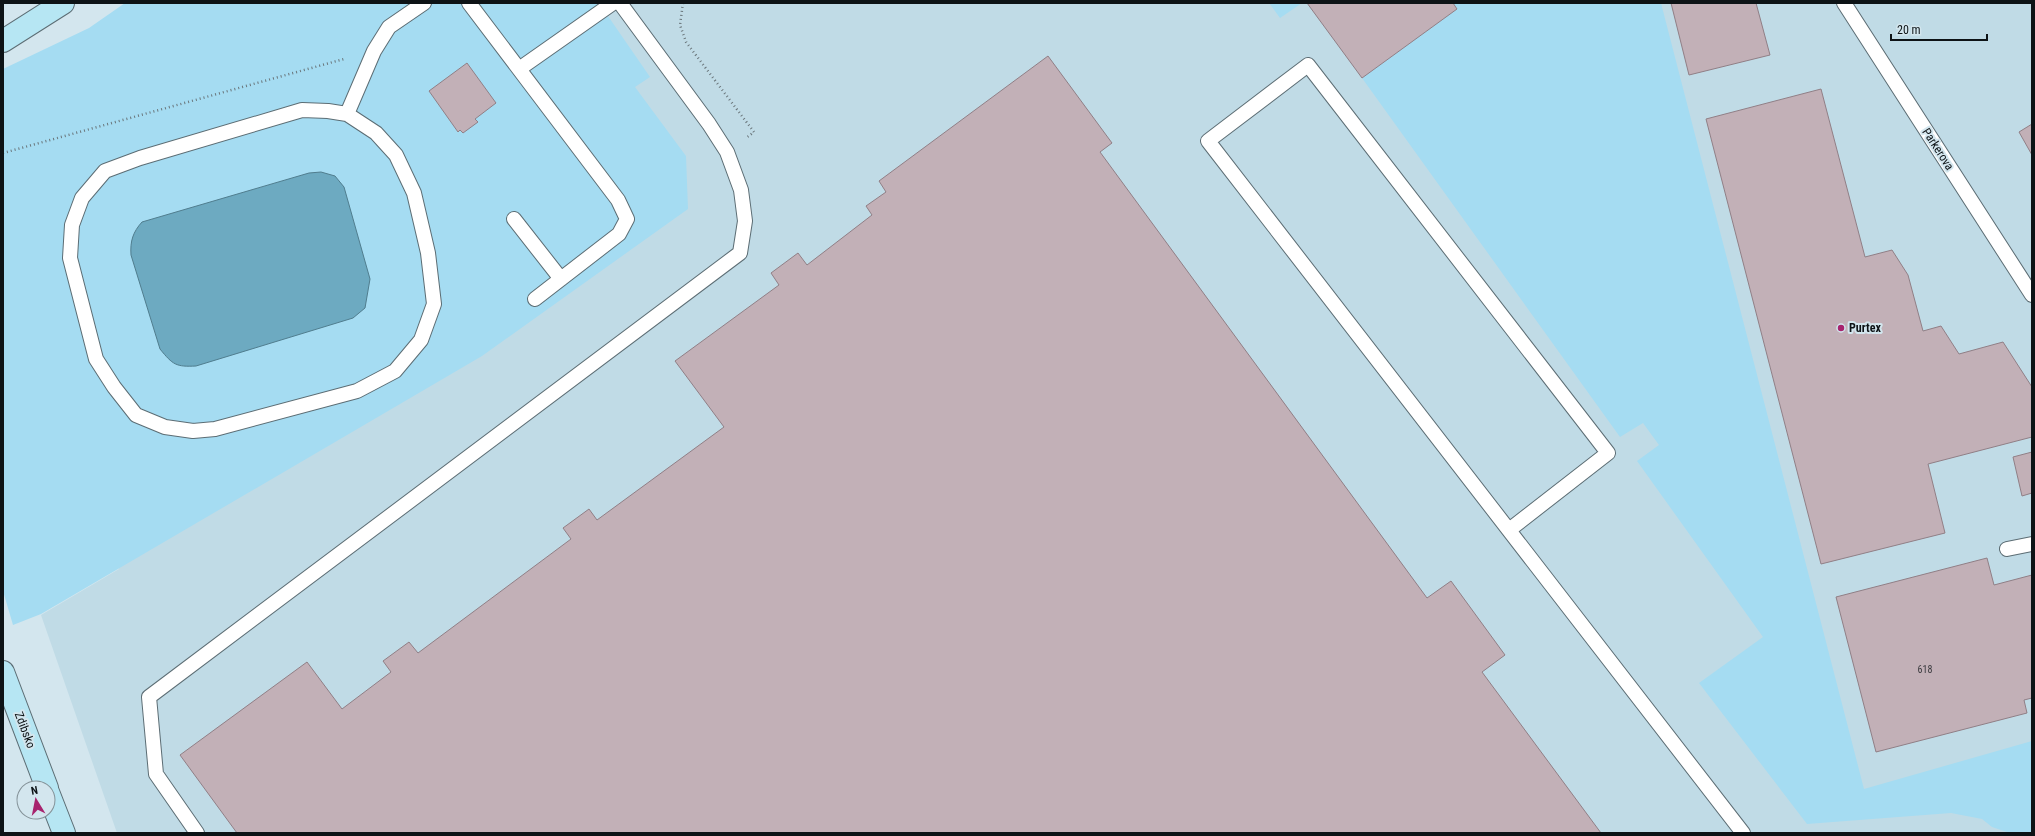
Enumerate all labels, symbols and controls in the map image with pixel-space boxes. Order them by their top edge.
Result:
scale bar [1891,16,1987,42]
text: 20 m [1897,23,1921,37]
street label: Parkerova [1919,125,1957,173]
place label: Purtex [1849,321,1881,335]
marker: Purtex [1836,323,1846,333]
house number: 618 [1918,664,1932,675]
street label: Zdibsko [12,710,38,750]
north arrow [16,780,56,820]
text: N [30,784,39,798]

